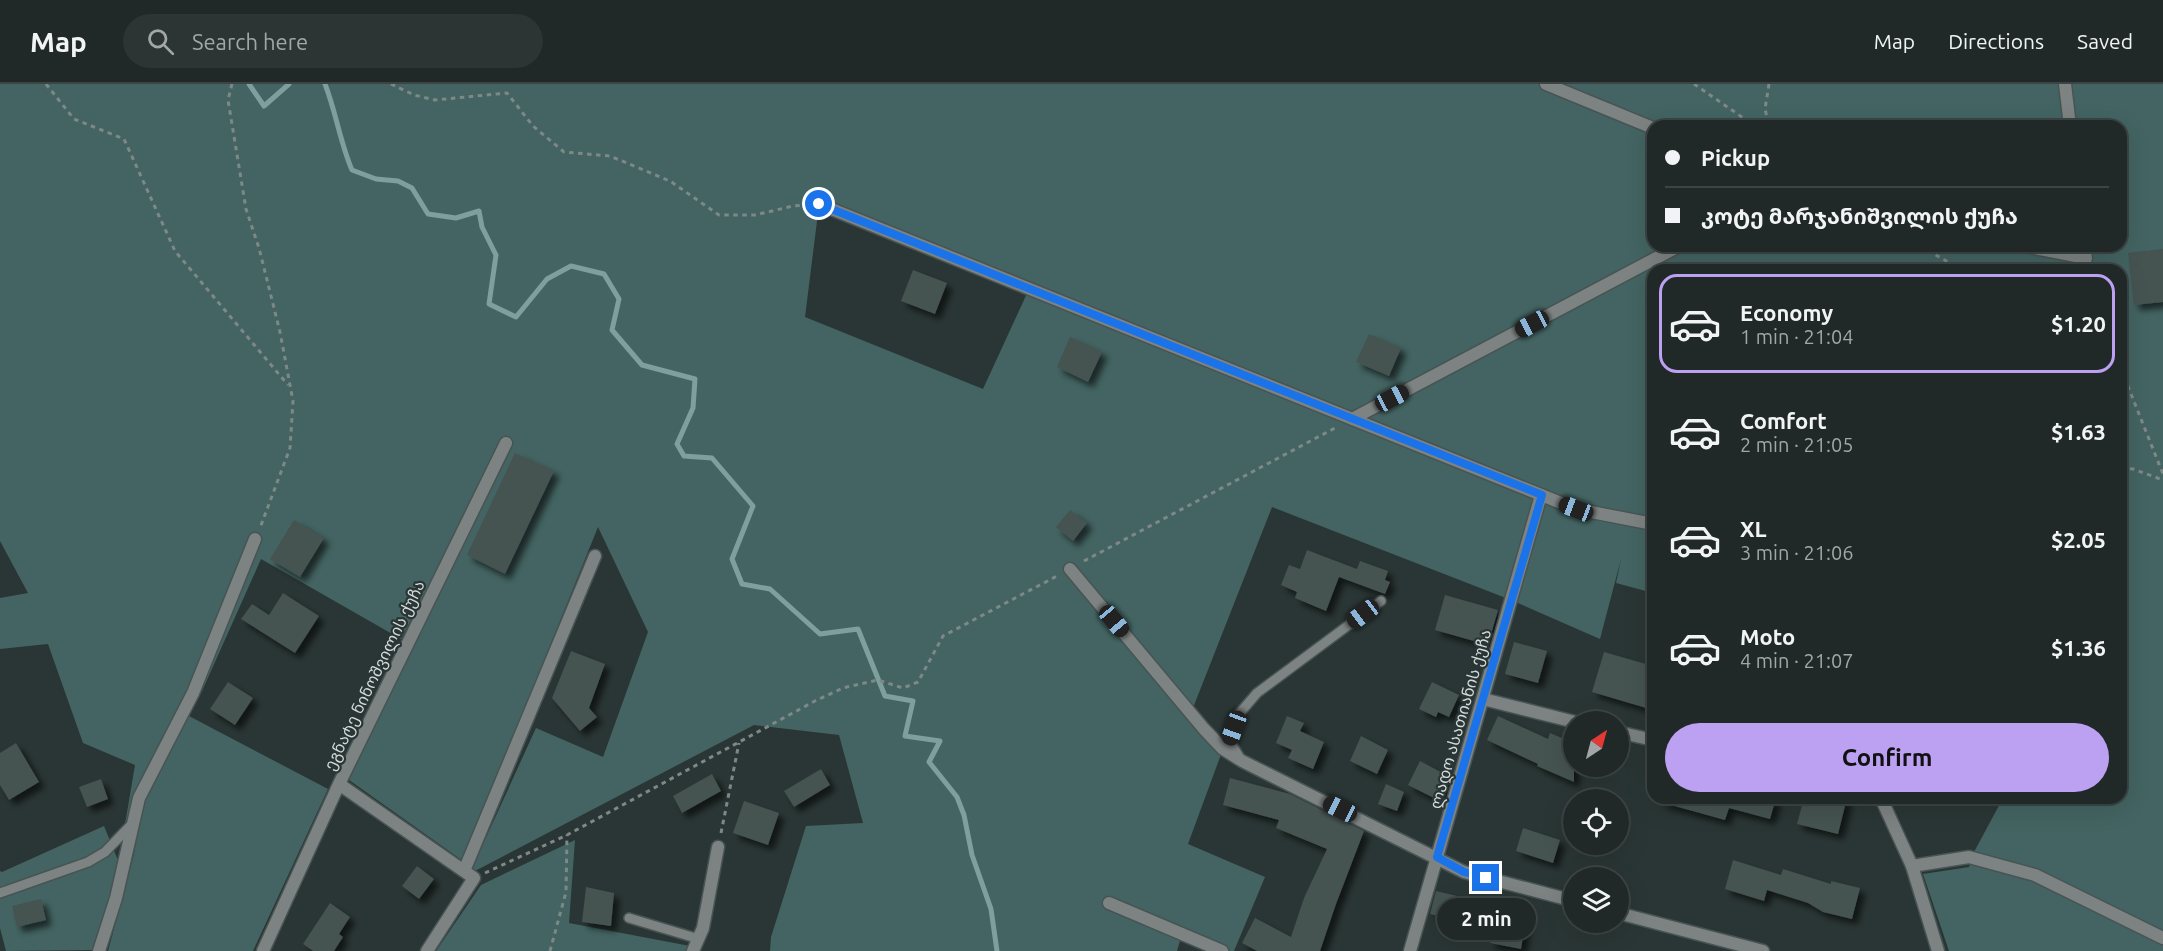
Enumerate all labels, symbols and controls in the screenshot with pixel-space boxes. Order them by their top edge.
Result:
search box [123,14,543,68]
icon: search [144,25,177,58]
text: Map [30,26,87,57]
text: Search here [192,29,308,54]
text: Map [1874,29,1915,53]
text: Directions [1948,29,2044,53]
text: Saved [2077,29,2133,53]
text: Pickup [1701,145,1770,170]
route start [805,190,832,217]
text: კოტე მარჯანიშვილის ქუჩა [1701,203,2018,228]
icon: car [1668,297,1722,351]
text: Economy [1740,300,1833,325]
car [1512,308,1552,340]
text: $1.20 [2051,311,2106,336]
text: 1 min · 21:04 [1740,325,1854,348]
car [1372,382,1412,414]
icon: car [1668,405,1722,459]
text: Comfort [1740,408,1827,433]
text: $1.63 [2051,419,2106,444]
text: 2 min · 21:05 [1740,433,1854,456]
car [1556,494,1596,524]
icon: car [1668,513,1722,567]
text: XL [1740,516,1767,541]
text: $2.05 [2051,527,2106,552]
text: 3 min · 21:06 [1740,541,1854,564]
street label: ეგნატე ნინოშვილის ქუჩა [320,577,430,774]
car [1343,596,1383,632]
car [1096,601,1132,641]
icon: car [1668,621,1722,675]
text: Moto [1740,624,1795,649]
street label: ლადო ასათიანის ქუჩა [1426,627,1496,811]
text: $1.36 [2051,635,2106,660]
text: 4 min · 21:07 [1740,649,1854,672]
car [1219,708,1249,748]
north arrow [1563,711,1629,777]
map controls [1563,711,1629,933]
button: Confirm [1665,723,2109,792]
button: locate [1563,789,1629,855]
car [1320,793,1360,825]
route end [1472,864,1499,891]
button: layers [1563,867,1629,933]
callout: 2 min [1436,899,1536,941]
text: 2 min [1461,907,1512,930]

